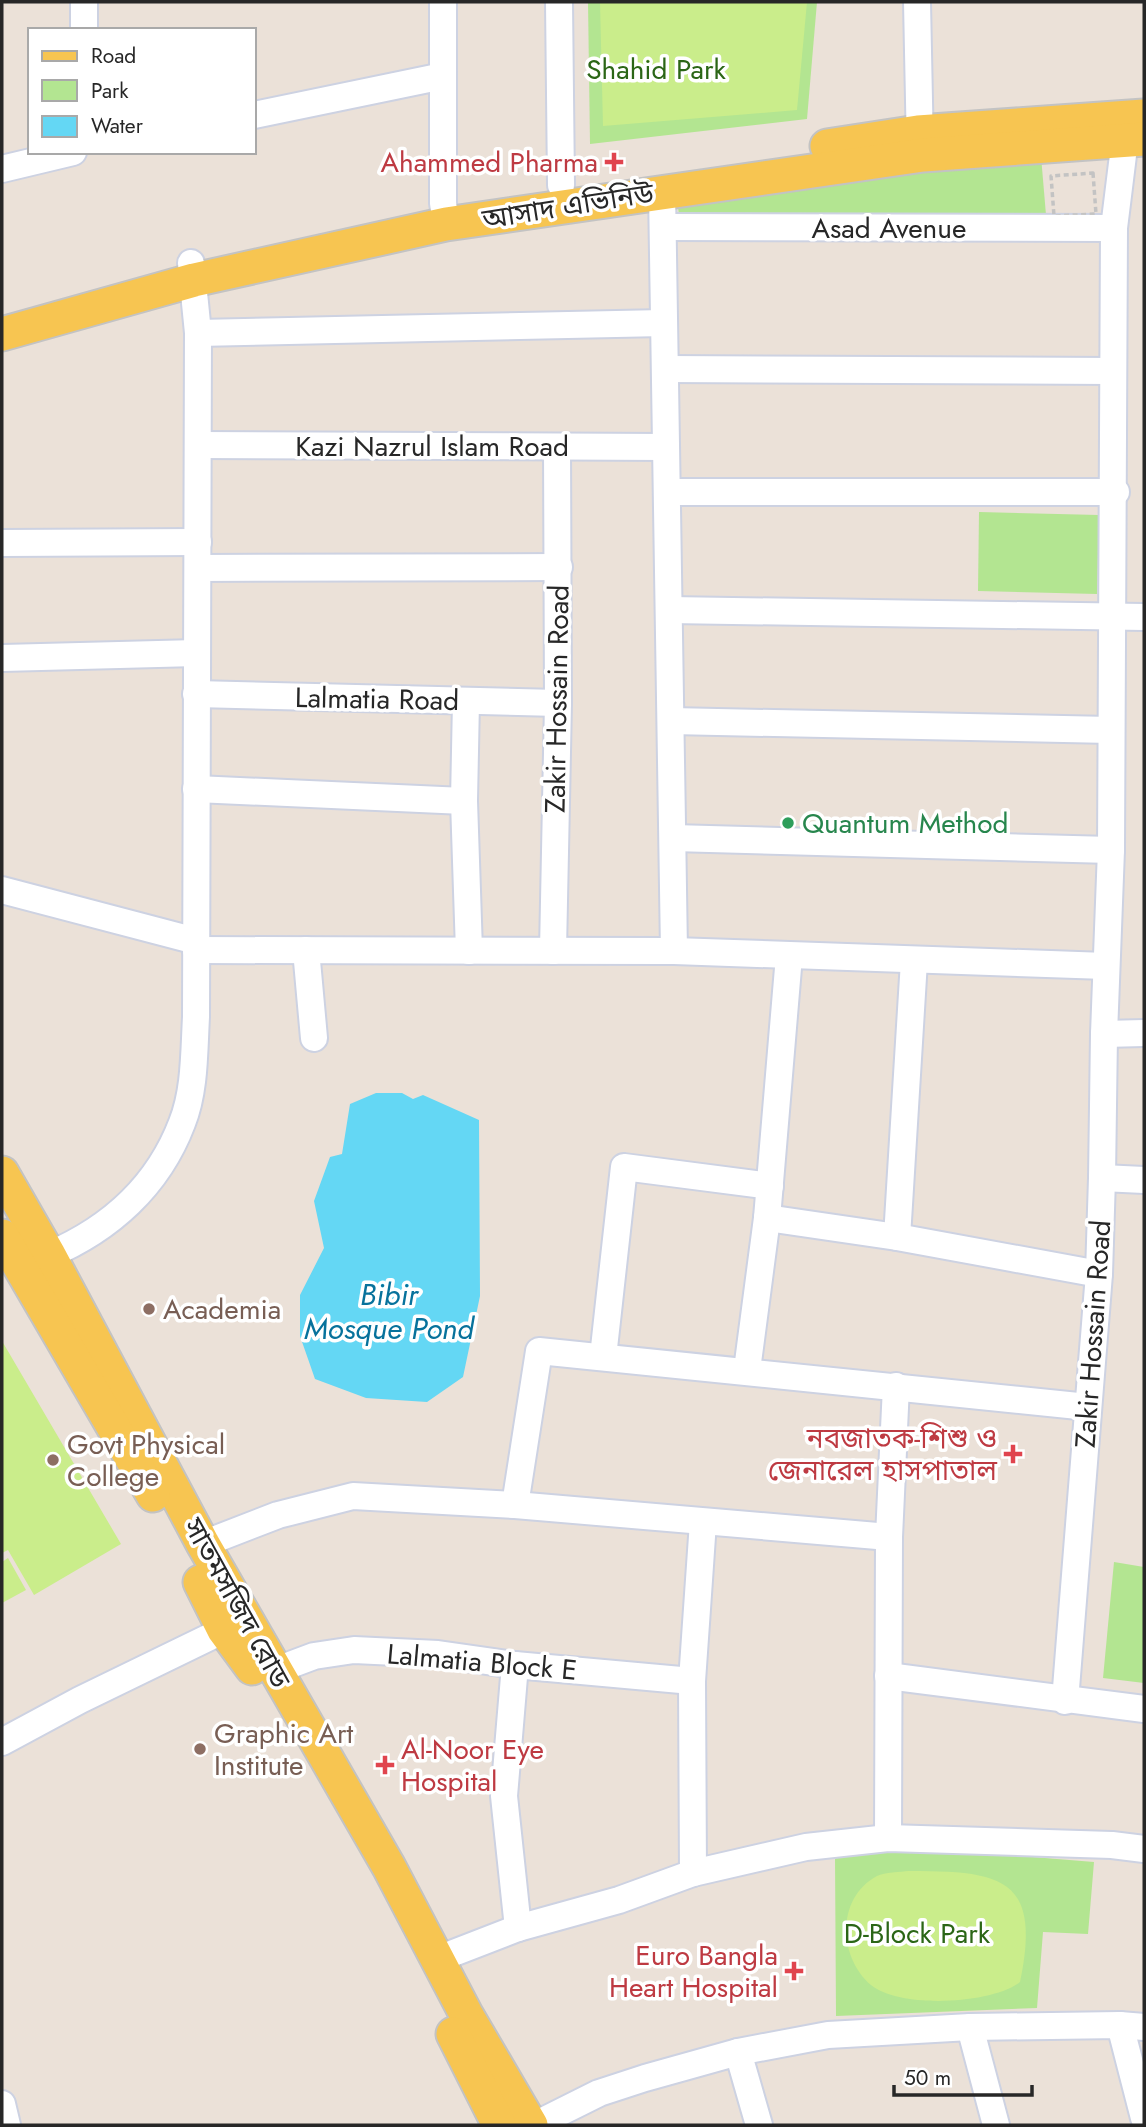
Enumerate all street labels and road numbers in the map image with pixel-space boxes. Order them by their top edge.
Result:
street label: আসাদ এভিনিউ [478,172,658,240]
street label: Asad Avenue [812,208,966,249]
street label: Kazi Nazrul Islam Road [295,426,569,467]
street label: Zakir Hossain Road [535,584,579,814]
street label: Lalmatia Road [295,677,459,721]
street label: Zakir Hossain Road [1065,1219,1121,1449]
street label: সাতমসজিদ রোড [173,1510,301,1696]
street label: Lalmatia Block E [385,1633,579,1691]

